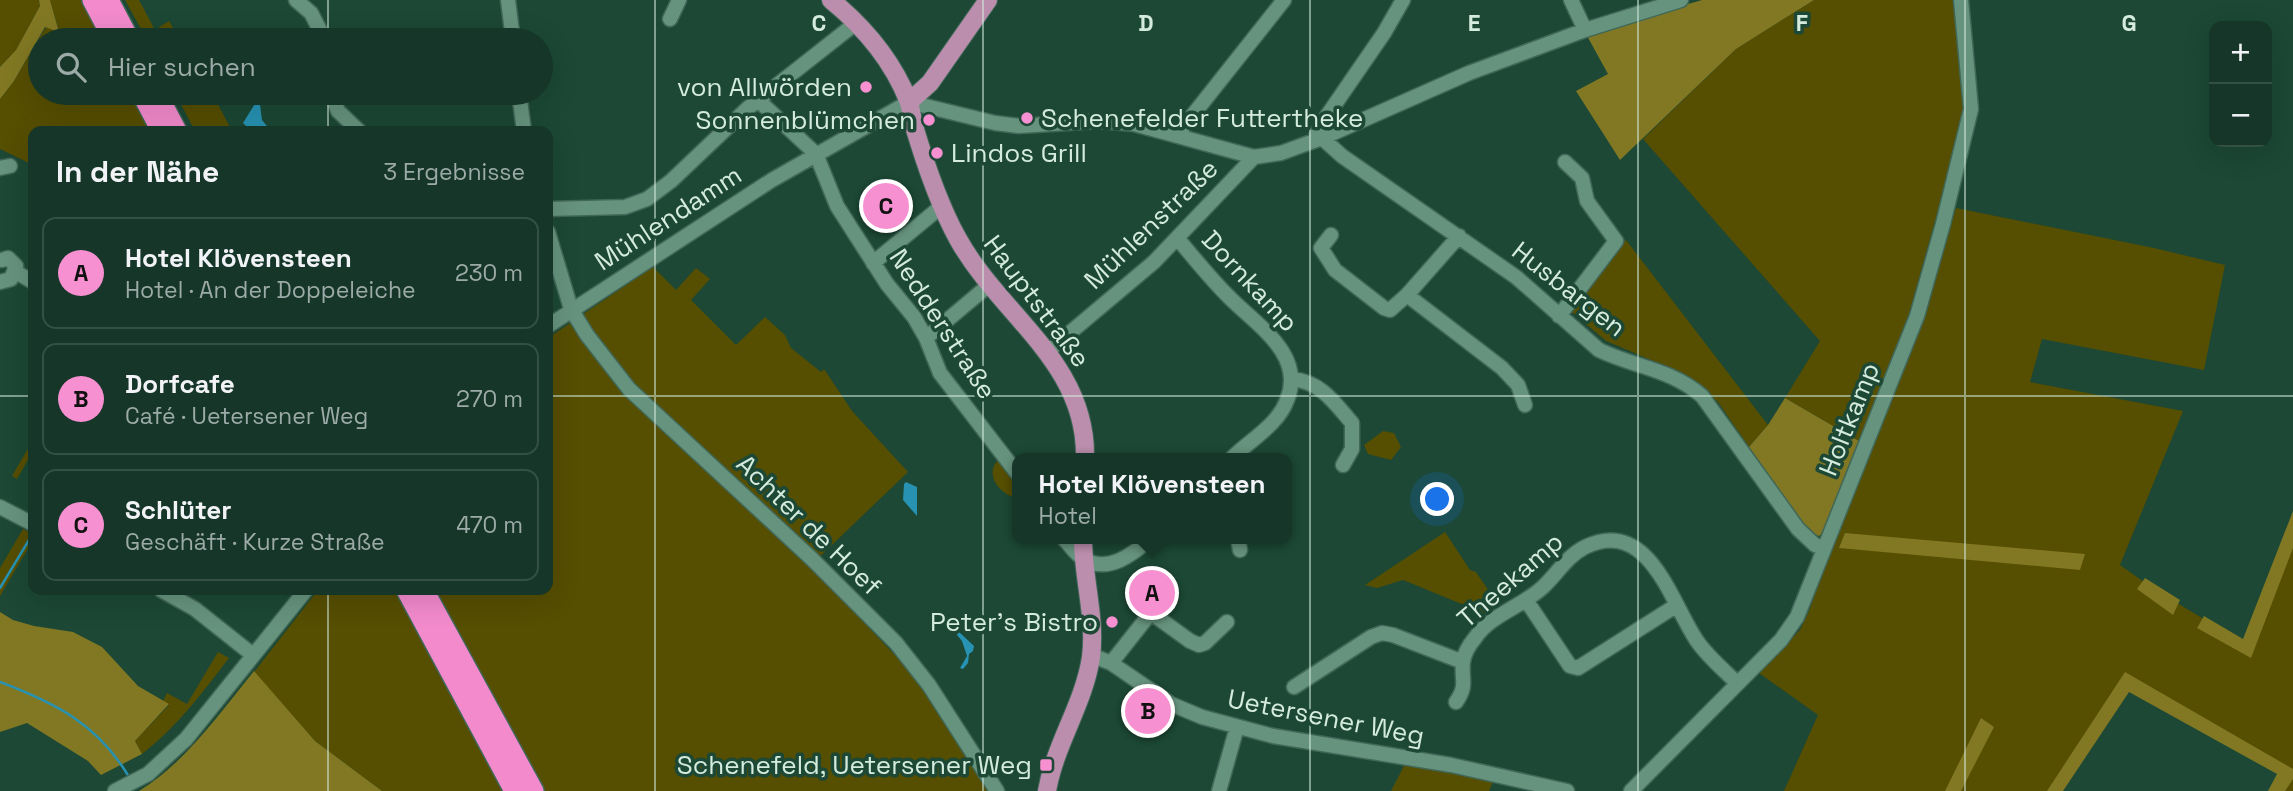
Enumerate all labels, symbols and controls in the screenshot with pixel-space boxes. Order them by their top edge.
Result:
text: C [812,8,826,38]
text: D [1138,8,1154,38]
text: E [1468,8,1480,38]
text: F [1796,8,1808,38]
text: G [2121,8,2137,38]
map controls [2209,21,2272,147]
button: + [2209,21,2272,84]
search box [28,28,553,105]
icon: search [52,48,90,86]
text: Hier suchen [108,50,256,84]
place label: von Allwörden [677,70,852,104]
marker: von Allwörden [858,79,874,95]
button: − [2209,84,2272,147]
place label: Schenefelder Futtertheke [1041,101,1363,135]
place label: Sonnenblümchen [696,103,915,137]
marker: Schenefelder Futtertheke [1019,110,1035,126]
marker: Sonnenblümchen [921,112,937,128]
place label: Lindos Grill [951,136,1087,170]
marker: Lindos Grill [929,145,945,161]
text: In der Nähe [56,152,219,191]
street label: Mühlenstraße [1077,152,1225,296]
text: 3 Ergebnisse [383,157,525,187]
street label: Mühlendamm [588,158,748,278]
pin: C [863,180,909,232]
street label: Dornkamp [1194,223,1306,339]
street label: Hauptstraße [976,228,1098,374]
street label: Husbargen [1505,234,1633,344]
text: Hotel Klövensteen [125,241,352,275]
street label: Nedderstraße [882,242,1004,406]
text: A [74,258,88,288]
text: 230 m [455,258,523,288]
text: Hotel · An der Doppeleiche [125,275,416,305]
street label: Holtkamp [1811,357,1887,481]
text: Dorfcafe [125,367,235,401]
text: B [73,384,89,414]
text: 270 m [456,384,523,414]
text: Café · Uetersener Weg [125,401,368,431]
street label: Achter de Hoef [729,447,889,603]
popup [1012,453,1292,544]
text: Hotel Klövensteen [1039,467,1265,501]
your location [1420,482,1454,516]
text: Schlüter [125,493,232,527]
text: Hotel [1039,501,1097,531]
text: C [74,510,88,540]
text: 470 m [456,510,523,540]
street label: Theekamp [1450,525,1570,635]
text: Geschäft · Kurze Straße [125,527,385,557]
pin: A [1129,567,1175,619]
place label: Peter's Bistro [930,605,1098,639]
marker: Peter's Bistro [1104,614,1120,630]
street label: Uetersener Weg [1225,681,1427,753]
pin: B [1125,685,1171,737]
place label: Schenefeld, Uetersener Weg [677,748,1032,782]
marker: Schenefeld, Uetersener Weg [1038,757,1054,773]

